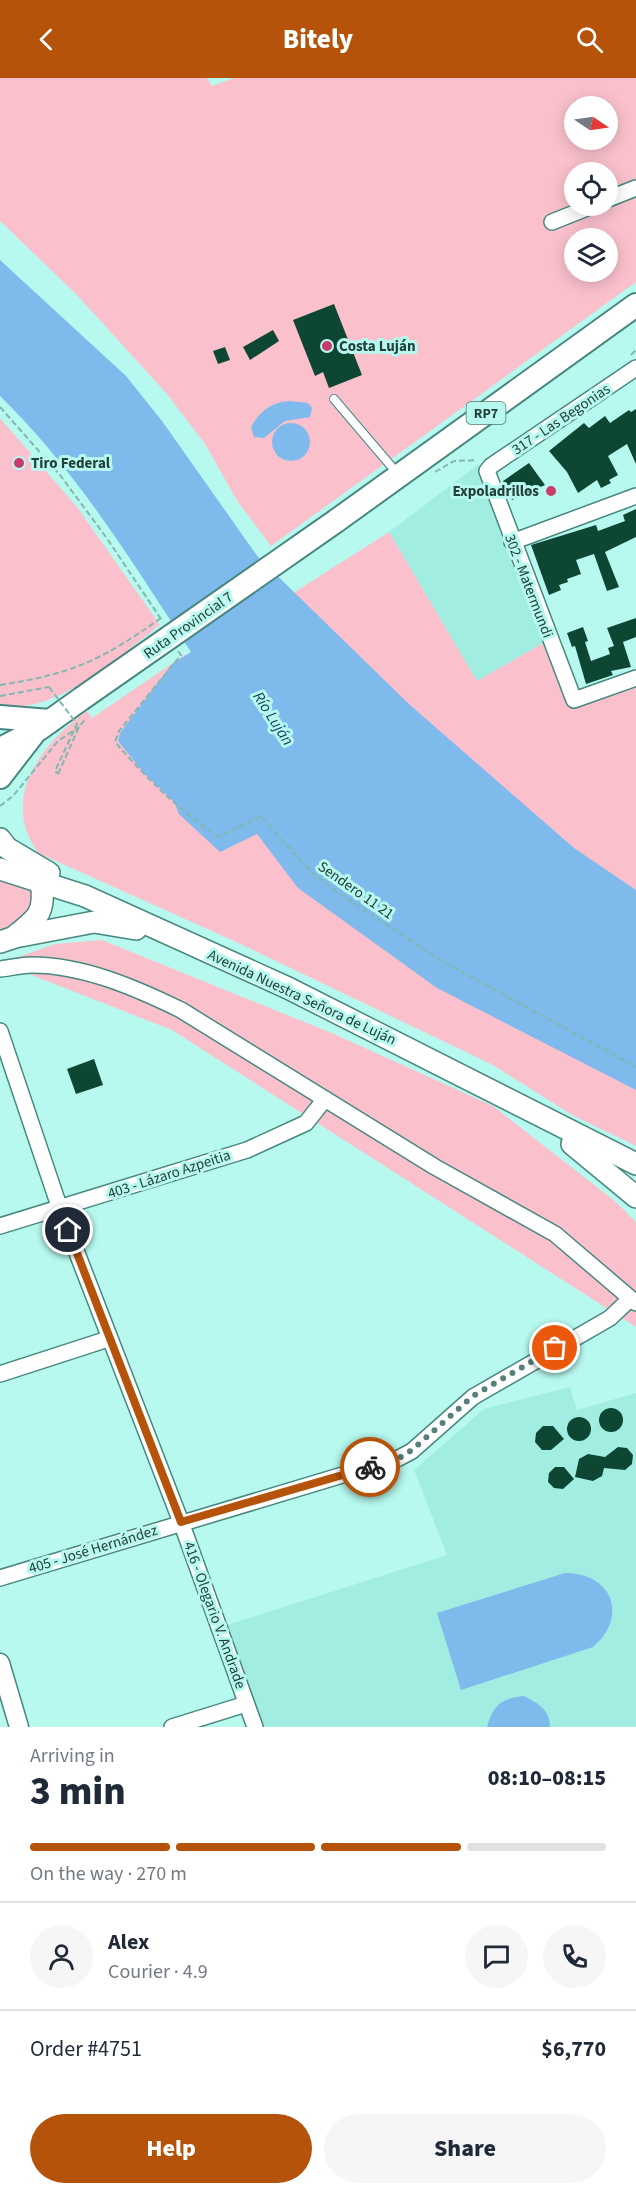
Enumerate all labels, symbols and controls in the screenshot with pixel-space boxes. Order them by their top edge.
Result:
text: Bitely [283,20,353,59]
icon: back [30,23,63,56]
icon: search [573,23,606,56]
north arrow [564,96,618,150]
map controls [564,96,618,282]
button: locate [564,162,618,216]
button: layers [564,228,618,282]
place label: Costa Luján [339,336,415,357]
marker: Costa Luján [320,339,334,353]
street label: 317 - Las Begonias [508,379,615,460]
road number: RP7 [466,402,506,424]
place label: Tiro Federal [31,453,111,474]
marker: Tiro Federal [12,456,26,470]
place label: Expoladrillos [452,481,539,502]
marker: Expoladrillos [544,484,558,498]
street label: 302 - Matermundi [499,531,558,641]
street label: Ruta Provincial 7 [139,587,237,664]
water label: Río Luján [247,687,299,750]
street label: Sendero 11 21 [313,856,398,924]
street label: Avenida Nuestra Señora de Luján [204,944,399,1050]
street label: 403 - Lázaro Azpeitia [105,1145,233,1204]
pin [42,1204,93,1255]
icon: home [51,1213,84,1246]
pin [529,1322,580,1373]
icon: bag [538,1331,571,1364]
courier [340,1437,400,1497]
icon: bike [354,1451,387,1484]
street label: 405 - José Hernández [26,1520,160,1579]
street label: 416 - Olegario V. Andrade [178,1539,251,1692]
text: Arriving in [30,1742,115,1770]
text: 08:10–08:15 [488,1762,606,1794]
text: 3 min [30,1764,126,1820]
text: On the way · 270 m [30,1860,187,1888]
button: person [30,1925,93,1988]
button: chat [465,1925,528,1988]
button: phone [543,1925,606,1988]
text: Alex [108,1926,149,1958]
text: Courier · 4.9 [108,1958,208,1986]
text: Order #4751 [30,2033,142,2065]
text: $6,770 [541,2033,606,2065]
button: Help [30,2114,312,2183]
button: Share [324,2114,606,2183]

